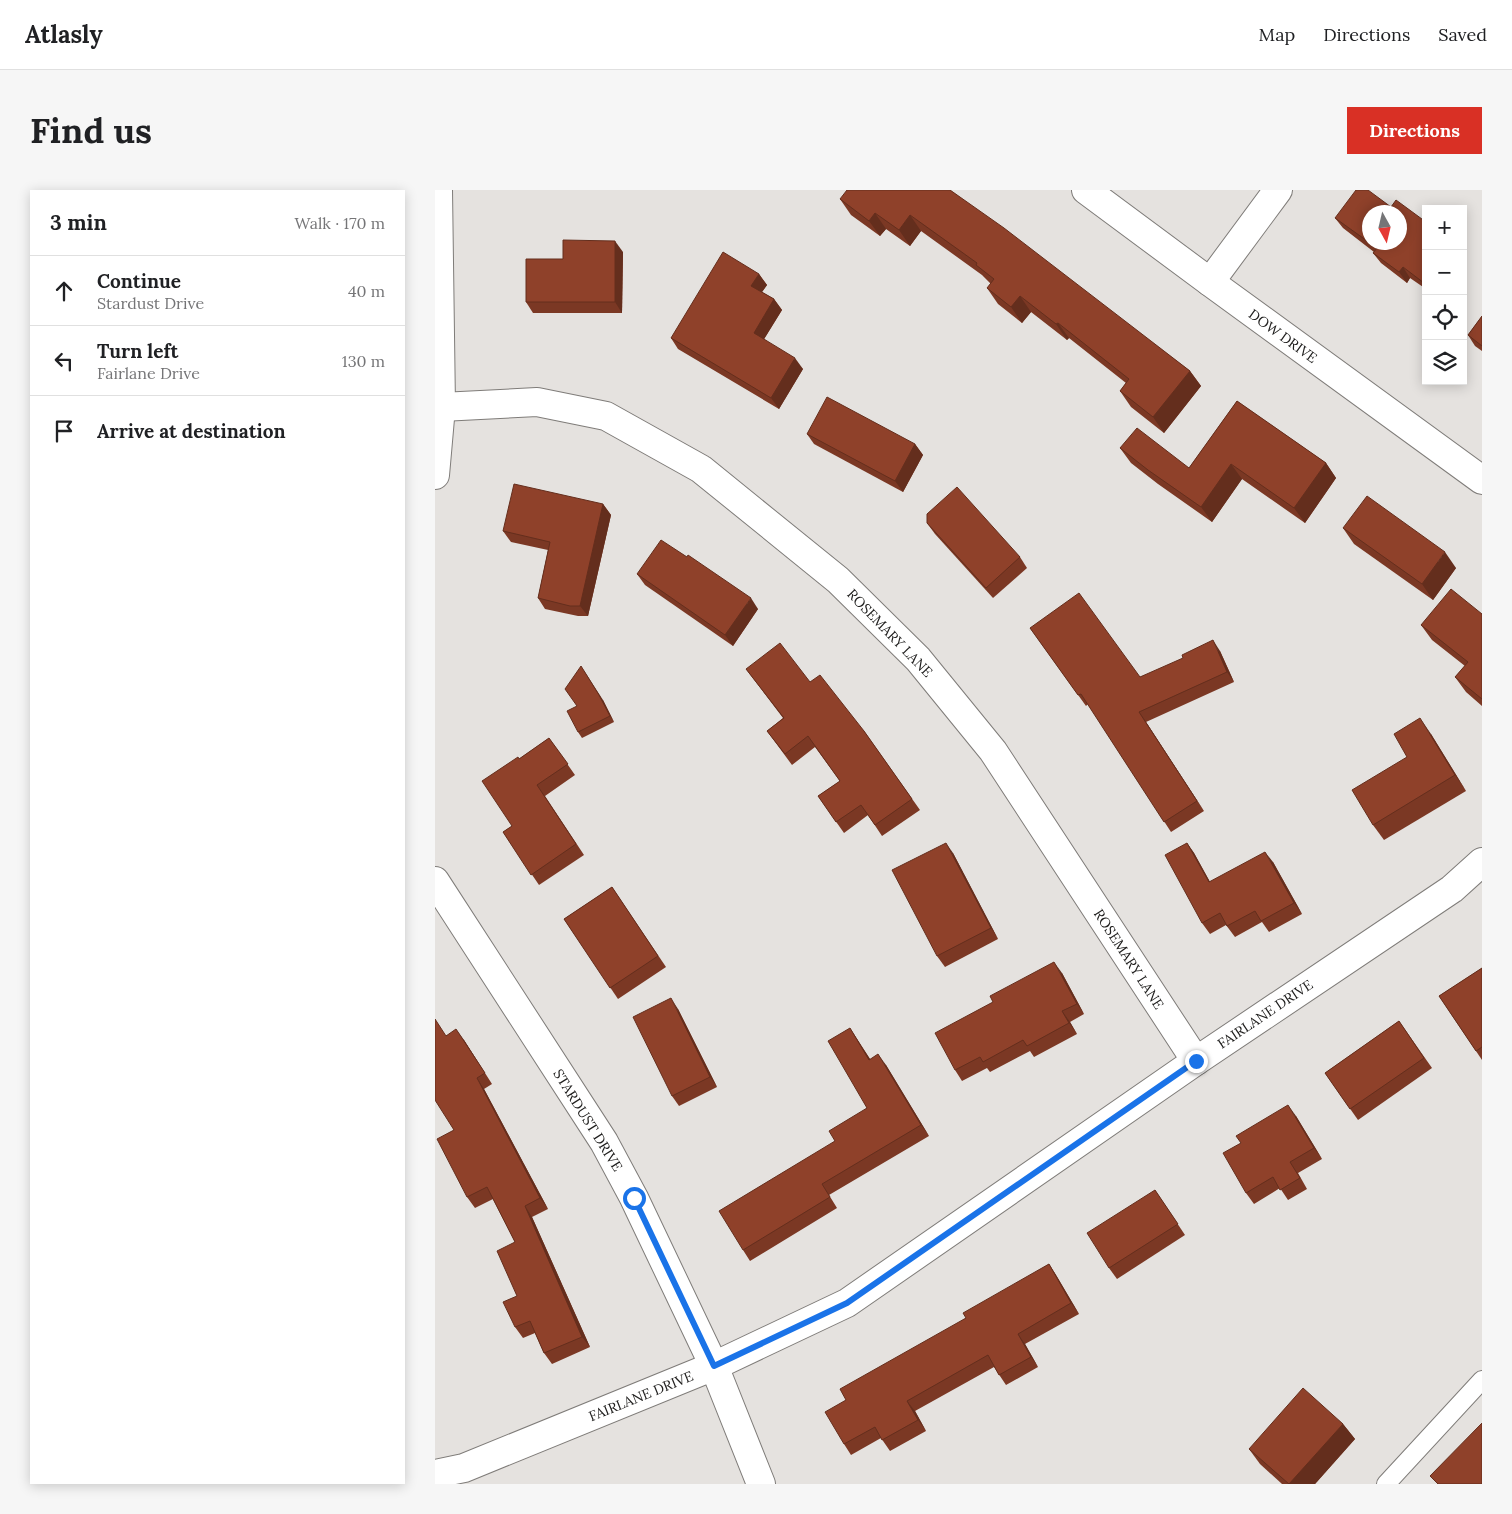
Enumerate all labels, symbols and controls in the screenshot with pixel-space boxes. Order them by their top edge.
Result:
text: Atlasly [25,19,103,50]
text: Map [1259,23,1295,46]
text: Directions [1323,23,1410,46]
text: Saved [1438,23,1487,46]
button: Directions [1347,107,1482,154]
text: Find us [30,108,152,153]
north arrow [1362,205,1407,250]
map controls [1422,205,1467,385]
button: + [1422,205,1467,250]
text: 3 min [50,209,107,236]
text: Walk · 170 m [294,213,385,233]
button: − [1422,250,1467,295]
text: Continue [97,269,181,293]
icon: ahead [50,277,78,305]
text: 40 m [348,281,385,301]
text: Stardust Drive [97,293,204,313]
button: locate [1422,295,1467,340]
street label: DOW DRIVE [1245,305,1321,367]
text: Turn left [97,339,178,363]
button: layers [1422,340,1467,385]
icon: left [50,347,78,375]
text: 130 m [342,351,385,371]
text: Fairlane Drive [97,363,200,383]
icon: arrive [50,417,78,445]
text: Arrive at destination [97,419,286,443]
street label: ROSEMARY LANE [843,585,937,681]
street label: ROSEMARY LANE [1090,906,1168,1013]
street label: FAIRLANE DRIVE [1214,975,1316,1053]
route end [1185,1050,1208,1073]
street label: STARDUST DRIVE [549,1066,627,1175]
route start [623,1187,646,1210]
street label: FAIRLANE DRIVE [586,1367,696,1425]

